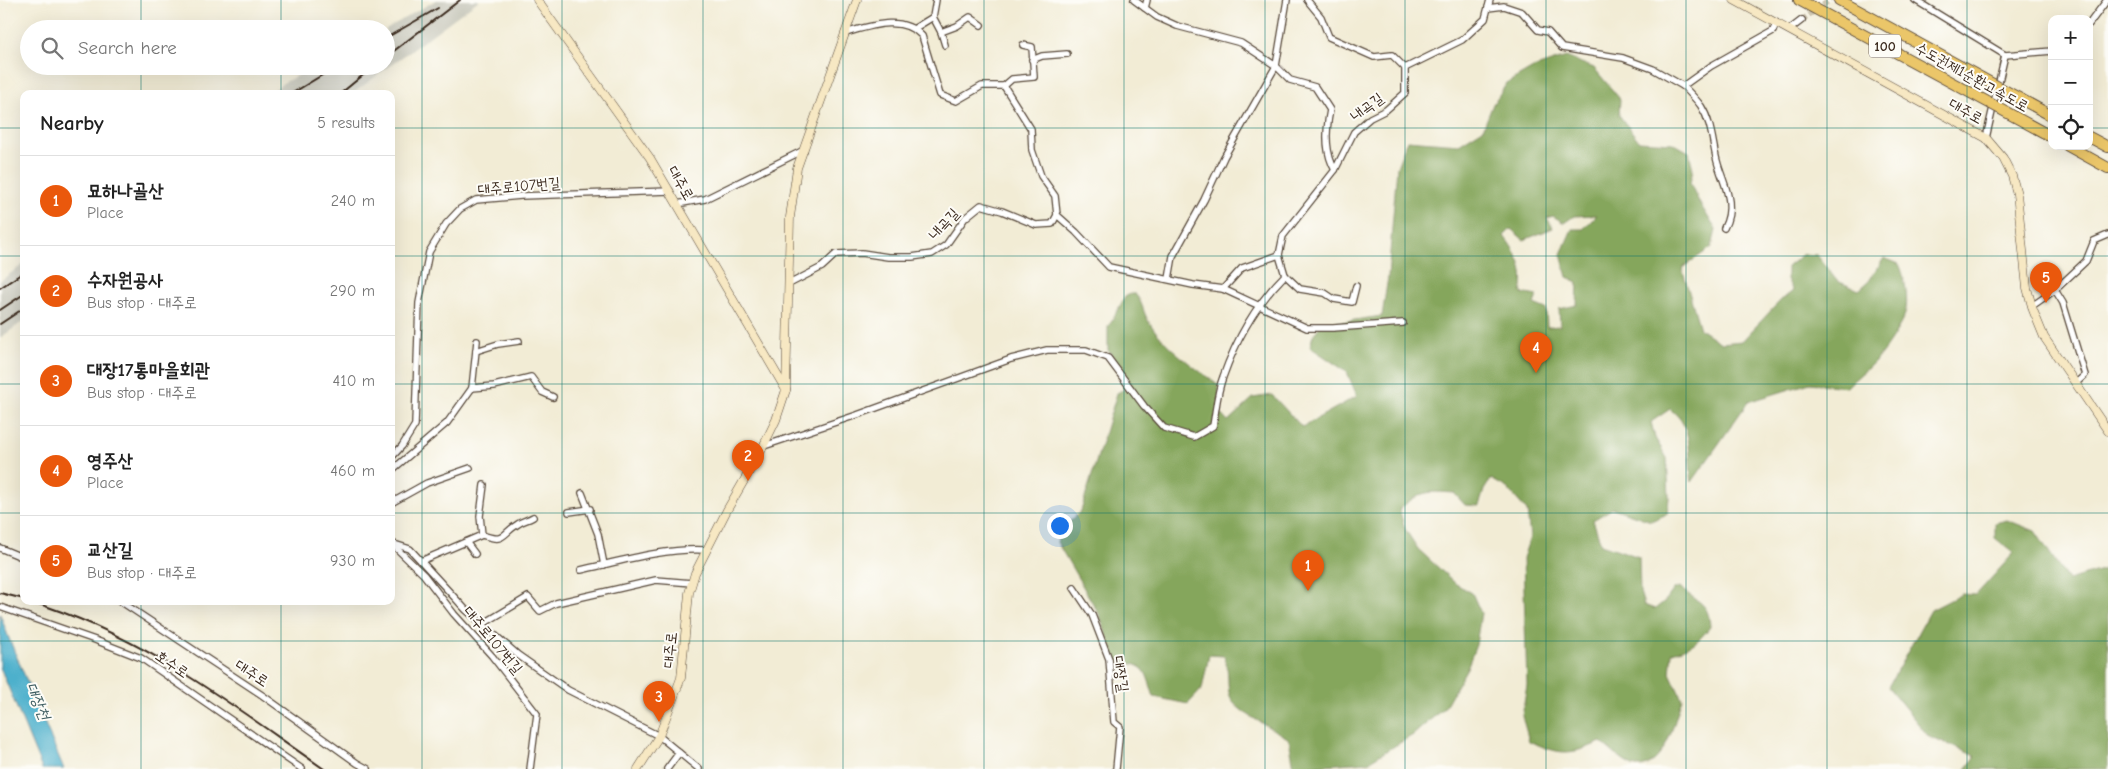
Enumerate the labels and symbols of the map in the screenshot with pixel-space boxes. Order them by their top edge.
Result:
road number: 100 [1869,34,1901,58]
street label: 수도권제1순환고속도로 [1912,38,2032,116]
street label: 내곡길 [1347,89,1387,125]
street label: 대주로 [1946,94,1986,128]
street label: 대주로 [664,163,698,203]
street label: 대주로107번길 [477,173,561,199]
street label: 내곡길 [925,205,963,243]
pin: 5 [2030,262,2062,303]
pin: 4 [1520,332,1552,373]
pin: 2 [732,440,764,481]
your location [1047,513,1073,539]
pin: 1 [1292,550,1324,591]
street label: 대주로107번길 [460,603,526,677]
street label: 대주로 [659,631,681,669]
street label: 호수로 [152,646,192,682]
street label: 대장길 [1110,655,1132,693]
street label: 대주로 [232,656,272,690]
water label: 대장천 [22,680,55,724]
pin: 3 [643,681,675,722]

